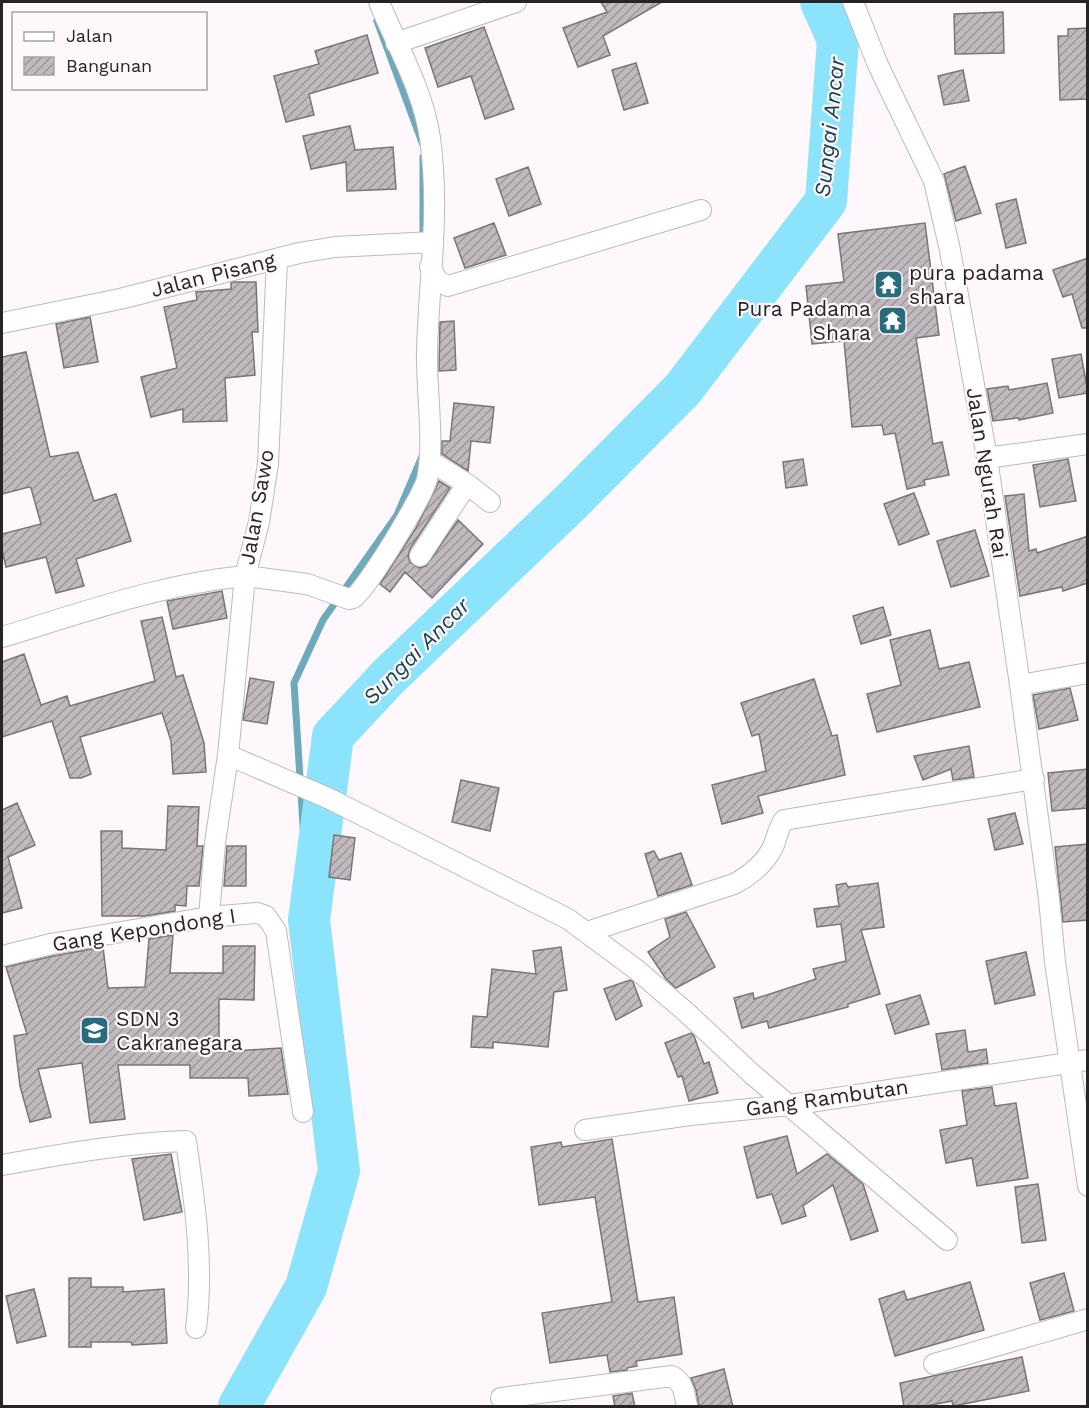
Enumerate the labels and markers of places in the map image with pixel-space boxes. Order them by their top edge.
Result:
place label: pura padama shara [909,260,1044,309]
temple icon: pura padama shara [872,269,904,301]
place label: Pura Padama Shara [737,296,871,345]
temple icon: Pura Padama Shara [876,305,908,337]
place label: SDN 3 Cakranegara [116,1006,243,1055]
school or university icon: SDN 3 Cakranegara [79,1015,111,1047]

